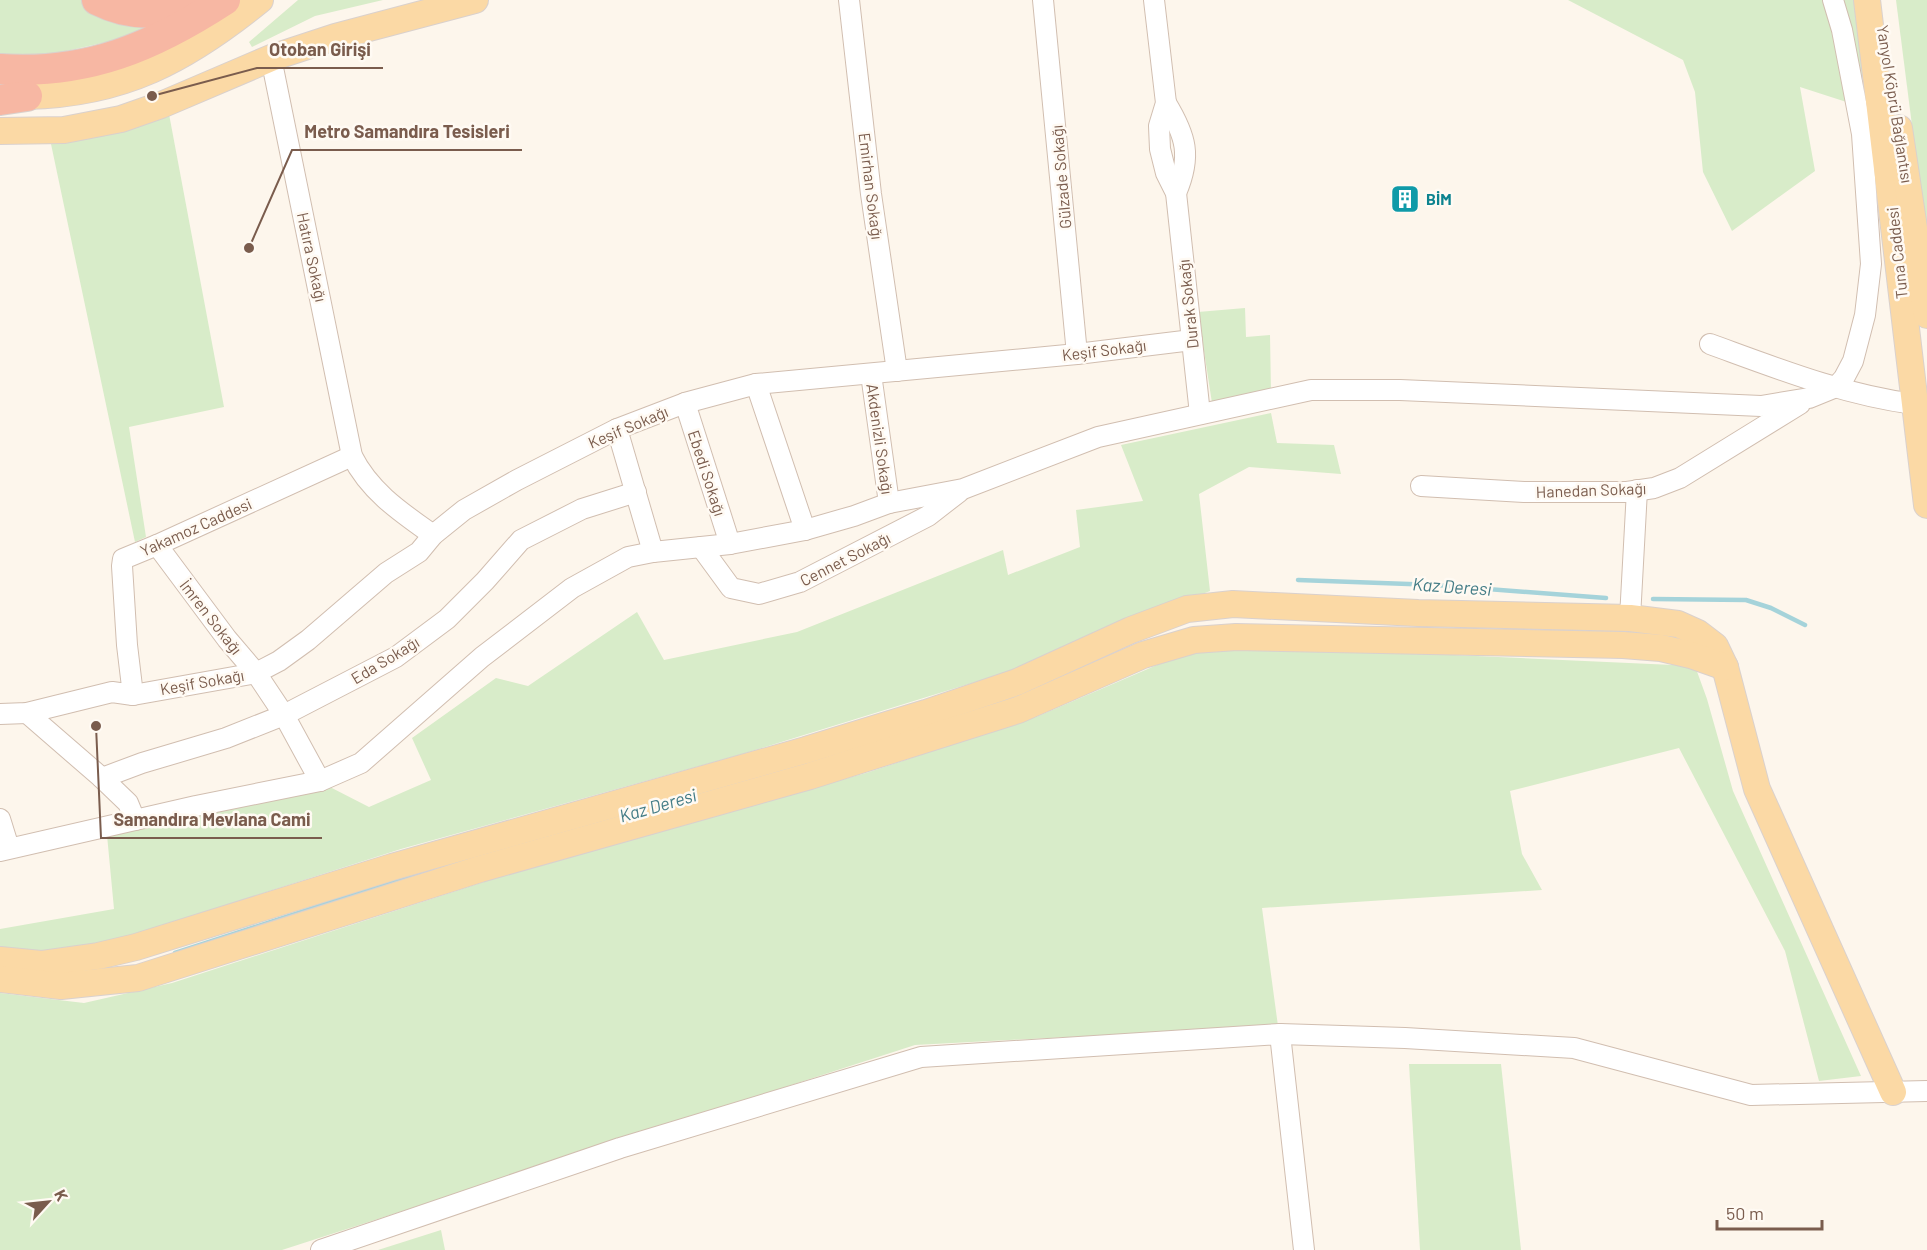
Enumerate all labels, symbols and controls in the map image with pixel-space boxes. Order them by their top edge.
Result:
street label: Yanyol Köprü Bağlantısı [1874,24,1917,184]
callout: Otoban Girişi [257,32,383,68]
text: Otoban Girişi [269,38,371,60]
callout: Metro Samandıra Tesisleri [292,114,522,150]
text: Metro Samandıra Tesisleri [304,120,510,142]
street label: Gülzade Sokağı [1047,124,1074,230]
street label: Emirhan Sokağı [856,131,887,240]
building icon: BİM [1389,183,1421,215]
place label: BİM [1426,189,1452,208]
street label: Tuna Caddesi [1882,206,1911,300]
street label: Hatıra Sokağı [294,210,331,303]
street label: Durak Sokağı [1173,259,1202,350]
street label: Keşif Sokağı [1061,335,1147,364]
street label: Akdenizli Sokağı [863,382,898,495]
street label: Keşif Sokağı [585,401,671,452]
street label: Ebedi Sokağı [685,428,730,518]
street label: Hanedan Sokağı [1535,478,1647,501]
street label: Yakamoz Caddesi [137,493,255,560]
street label: Cennet Sokağı [796,528,893,589]
water label: Kaz Deresi [1412,572,1493,600]
street label: İmren Sokağı [176,576,246,658]
street label: Eda Sokağı [347,632,422,687]
street label: Keşif Sokağı [159,665,245,698]
water label: Kaz Deresi [616,783,700,827]
callout: Samandıra Mevlana Cami [101,802,322,838]
text: Samandıra Mevlana Cami [113,808,311,830]
north arrow [18,1172,78,1232]
text: K [51,1186,73,1204]
scale bar [1717,1193,1822,1231]
text: 50 m [1726,1202,1764,1224]

